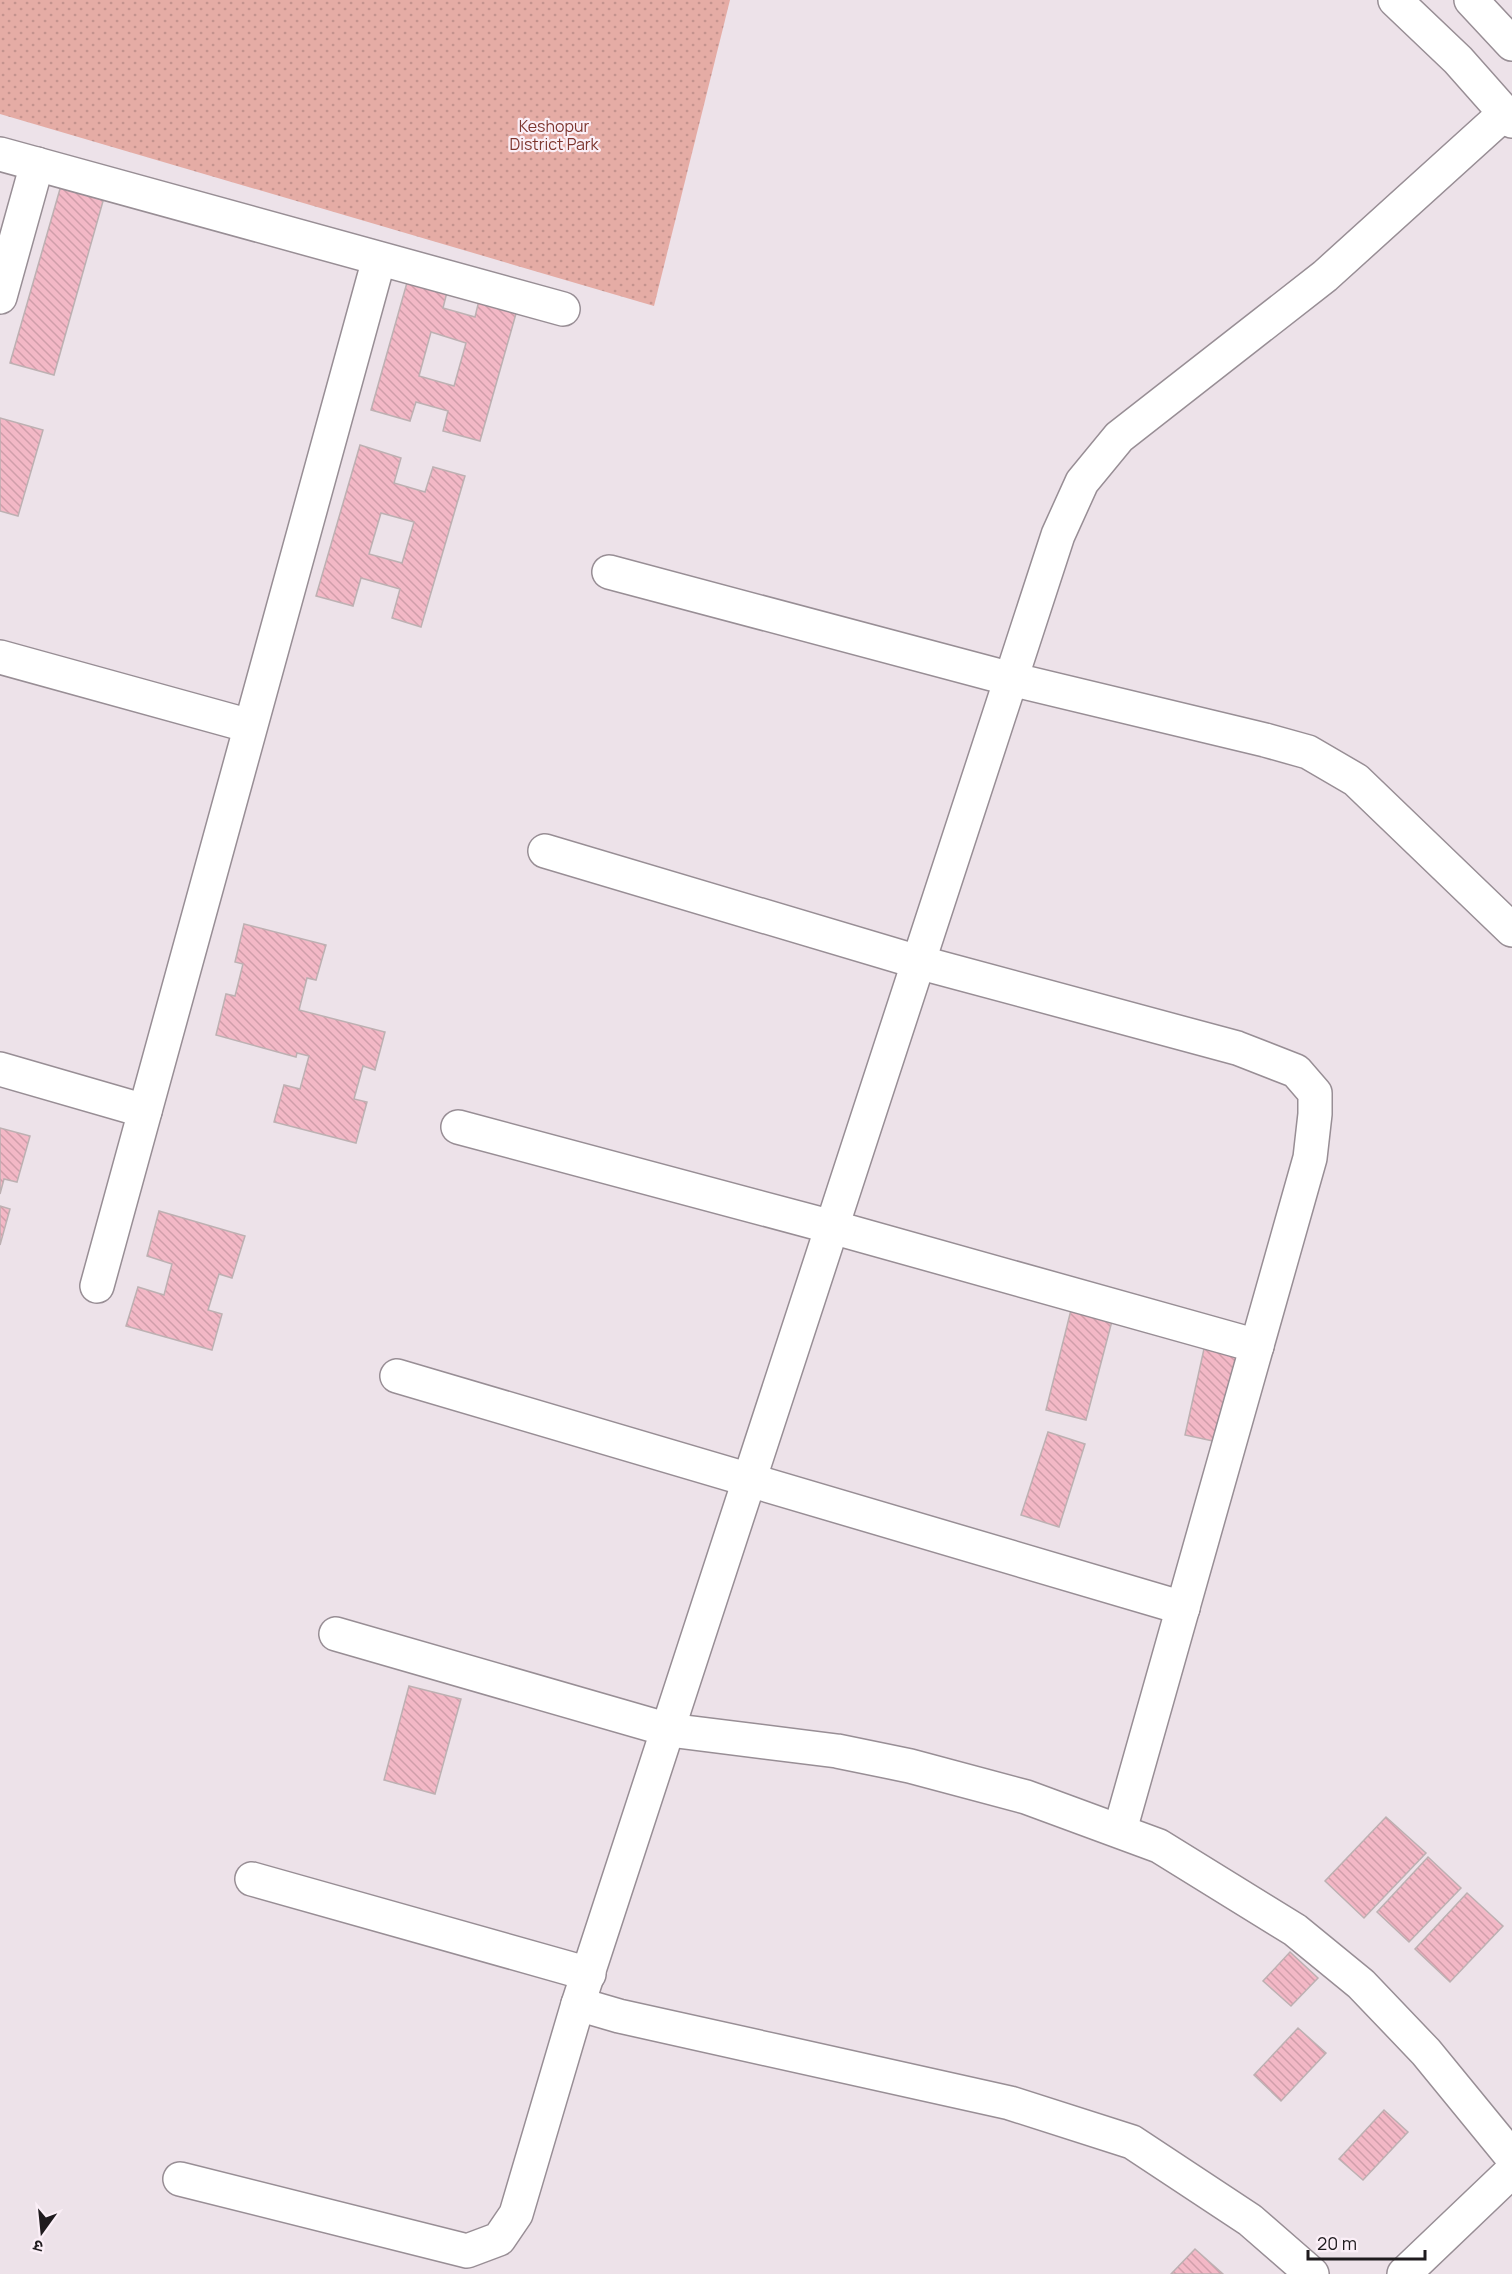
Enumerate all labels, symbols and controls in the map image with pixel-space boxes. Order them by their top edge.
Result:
park label: Keshopur District Park [509,115,600,155]
north arrow [12,2202,72,2262]
scale bar [1308,2223,1425,2261]
text: 20 m [1317,2231,1357,2255]
text: उ [30,2234,45,2258]

